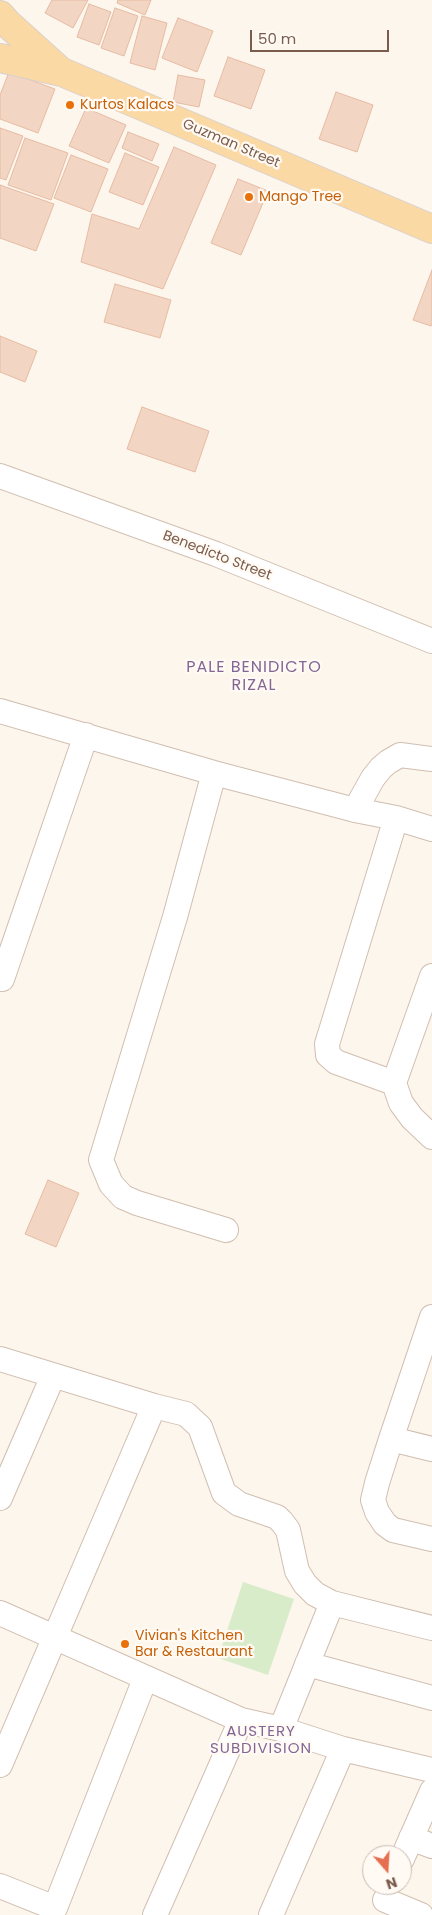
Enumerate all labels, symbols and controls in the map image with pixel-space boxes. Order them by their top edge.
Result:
scale bar [252,20,391,52]
text: 50 m [258,28,296,49]
place label: Kurtos Kalacs [80,97,174,113]
marker: Kurtos Kalacs [64,99,76,111]
street label: Guzman Street [180,116,282,172]
place label: Mango Tree [259,189,342,205]
marker: Mango Tree [243,191,255,203]
street label: Benedicto Street [160,528,274,584]
district label: PALE BENIDICTO RIZAL [185,658,323,696]
place label: Vivian's Kitchen Bar & Restaurant [135,1628,253,1660]
marker: Vivian's Kitchen Bar & Restaurant [119,1638,131,1650]
district label: AUSTERY SUBDIVISION [209,1723,313,1758]
north arrow [362,1845,412,1895]
text: N [383,1872,400,1894]

